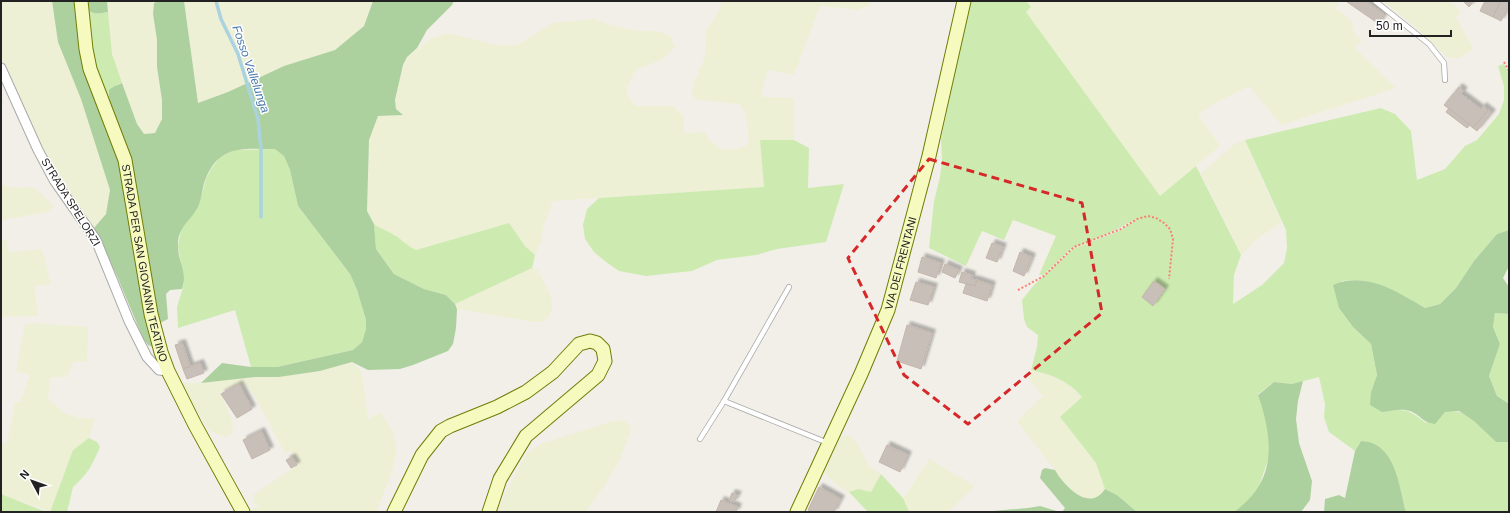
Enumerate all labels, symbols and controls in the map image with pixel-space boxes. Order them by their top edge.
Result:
scale bar [1370,12,1451,38]
text: 50 m [1376,19,1403,33]
water label: Fosso Vallelunga [229,23,273,115]
street label: STRADA SPELORZI [39,156,103,248]
street label: STRADA PER SAN GIOVANNI TEATINO [120,163,170,364]
street label: VIA DEI FRENTANI [882,215,919,311]
north arrow [12,461,52,501]
text: N [17,467,32,481]

